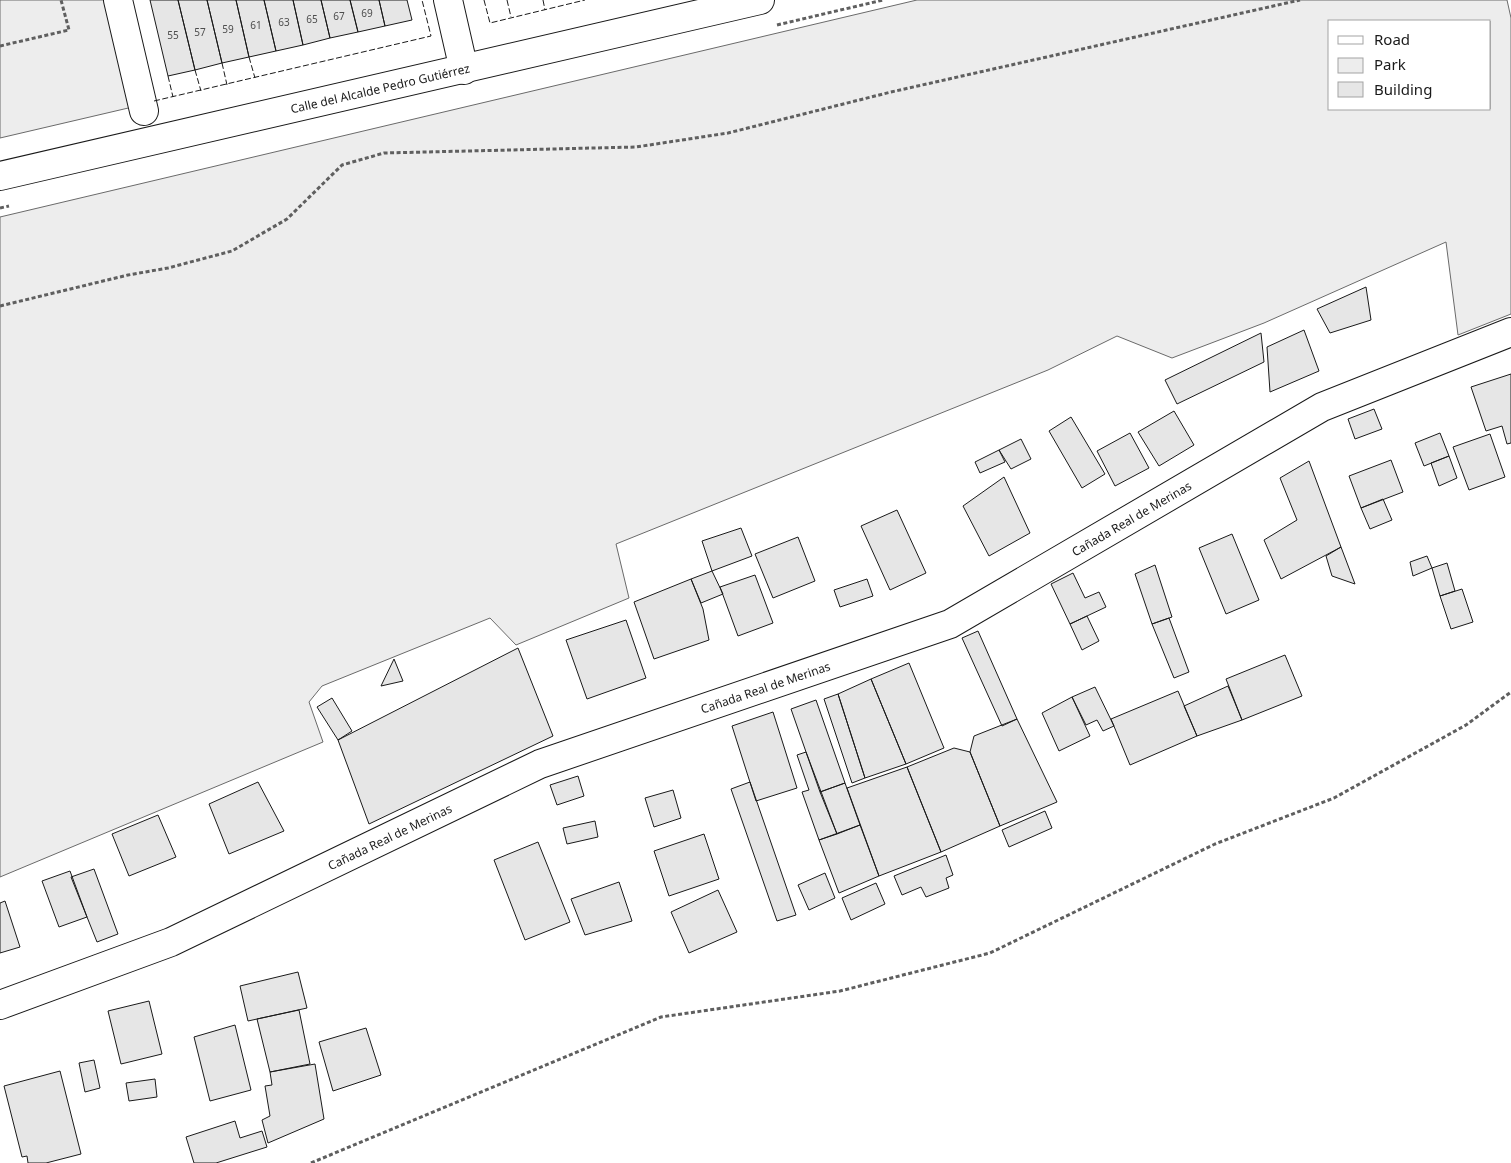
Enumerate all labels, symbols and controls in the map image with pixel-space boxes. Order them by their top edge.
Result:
house number: 69 [361,6,373,20]
house number: 67 [333,9,345,23]
house number: 65 [306,12,318,26]
house number: 63 [278,15,290,29]
house number: 61 [250,18,262,32]
legend [1328,20,1491,110]
house number: 59 [222,22,234,36]
house number: 57 [194,25,206,39]
house number: 55 [167,28,179,42]
text: Road [1374,29,1410,49]
text: Park [1374,54,1406,74]
street label: Calle del Alcalde Pedro Gutiérrez [289,59,472,117]
text: Building [1374,79,1432,99]
street label: Cañada Real de Merinas [1068,477,1194,560]
street label: Cañada Real de Merinas [698,657,833,717]
street label: Cañada Real de Merinas [325,799,455,874]

